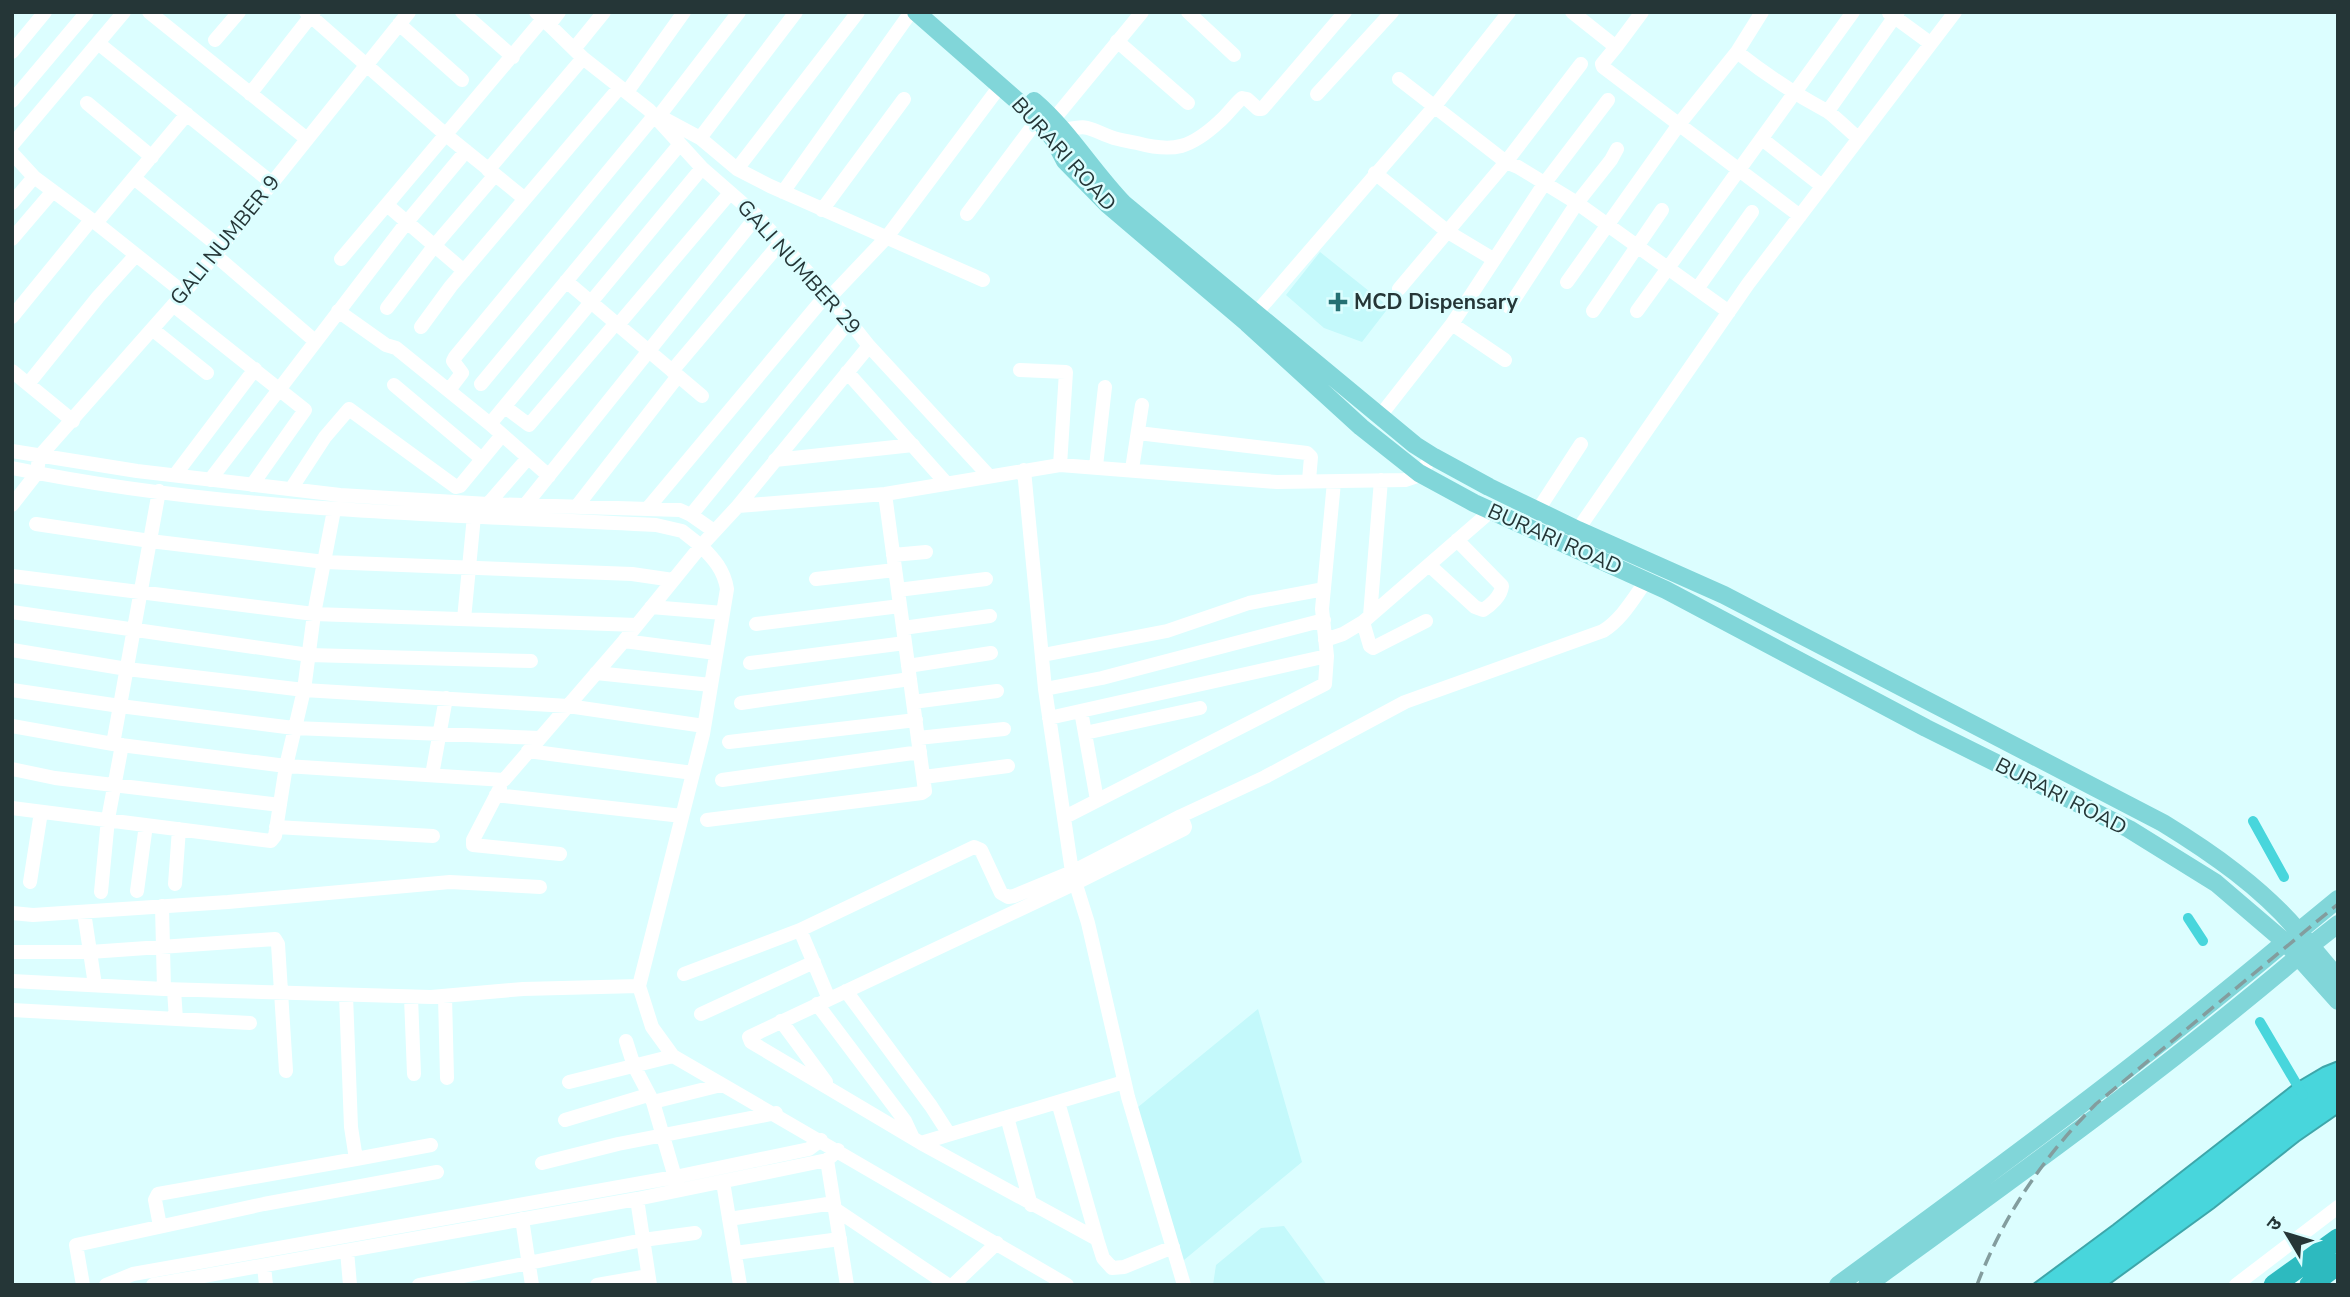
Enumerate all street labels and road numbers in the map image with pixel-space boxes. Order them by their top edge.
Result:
street label: BURARI ROAD [1005,91,1123,217]
street label: GALI NUMBER 9 [164,169,286,311]
street label: GALI NUMBER 29 [731,193,867,341]
street label: BURARI ROAD [1483,497,1627,581]
street label: BURARI ROAD [1990,751,2132,841]

